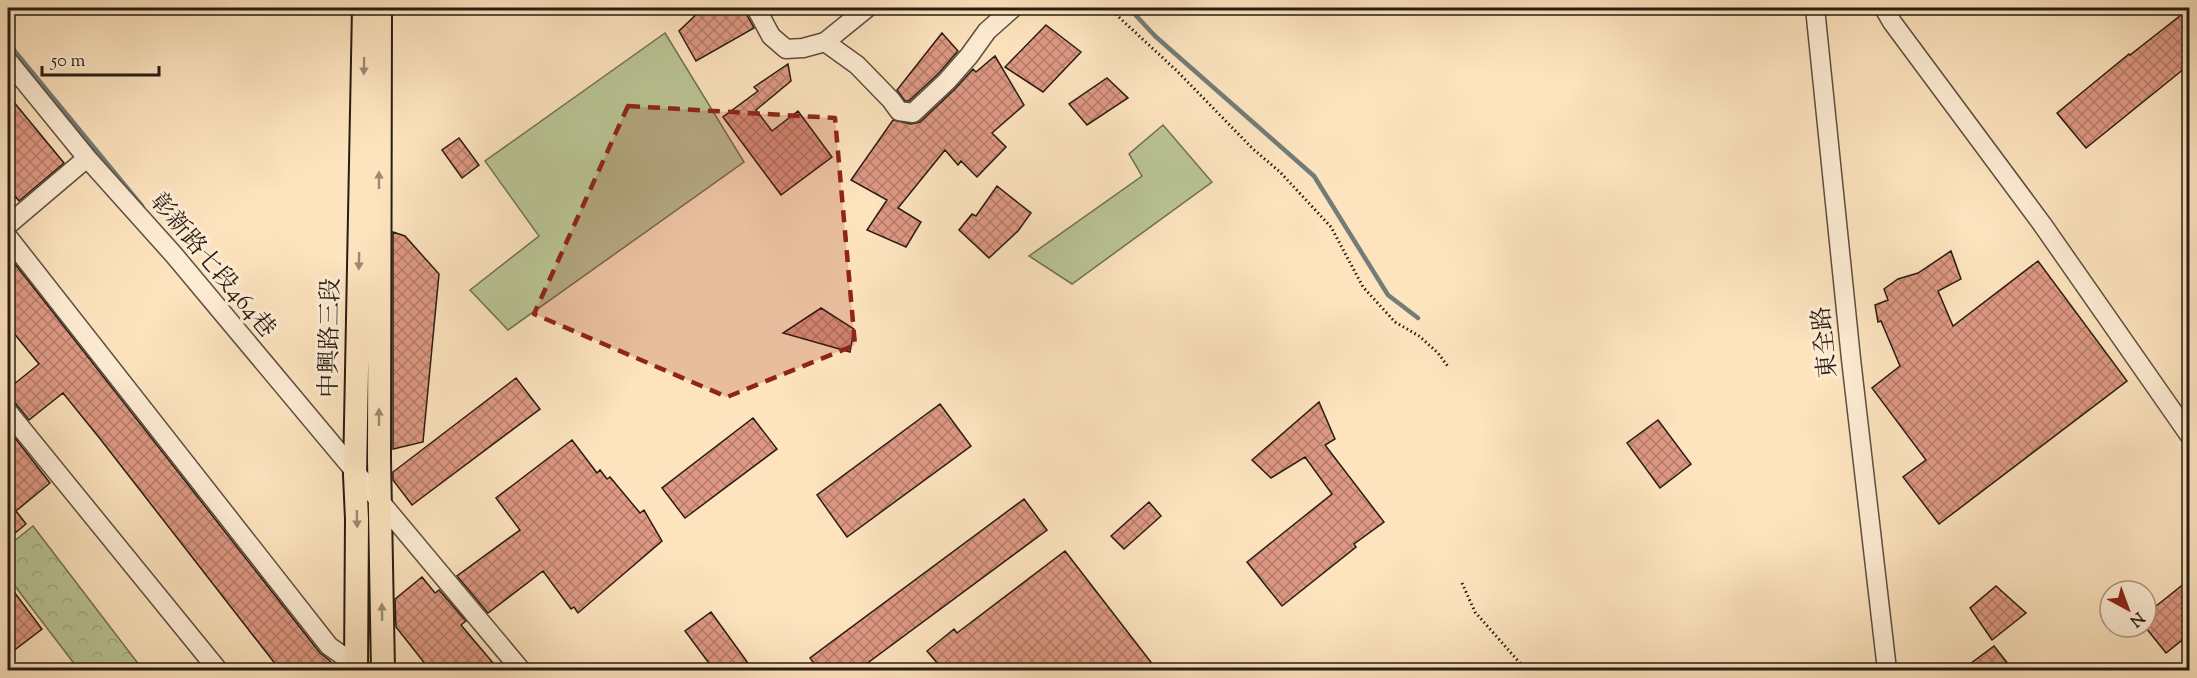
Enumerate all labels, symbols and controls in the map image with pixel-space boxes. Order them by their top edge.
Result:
scale bar [42,39,159,77]
text: 50 m [50,49,86,75]
one-way arrow [359,56,369,75]
one-way arrow [374,171,384,190]
street label: 彰新路七段464巷 [141,186,283,346]
one-way arrow [355,251,364,270]
street label: 中興路三段 [313,278,349,398]
street label: 東全路 [1805,304,1847,380]
one-way arrow [374,408,384,427]
one-way arrow [352,509,362,528]
north arrow [2098,579,2158,639]
one-way arrow [377,603,387,622]
text: N [2124,606,2149,631]

